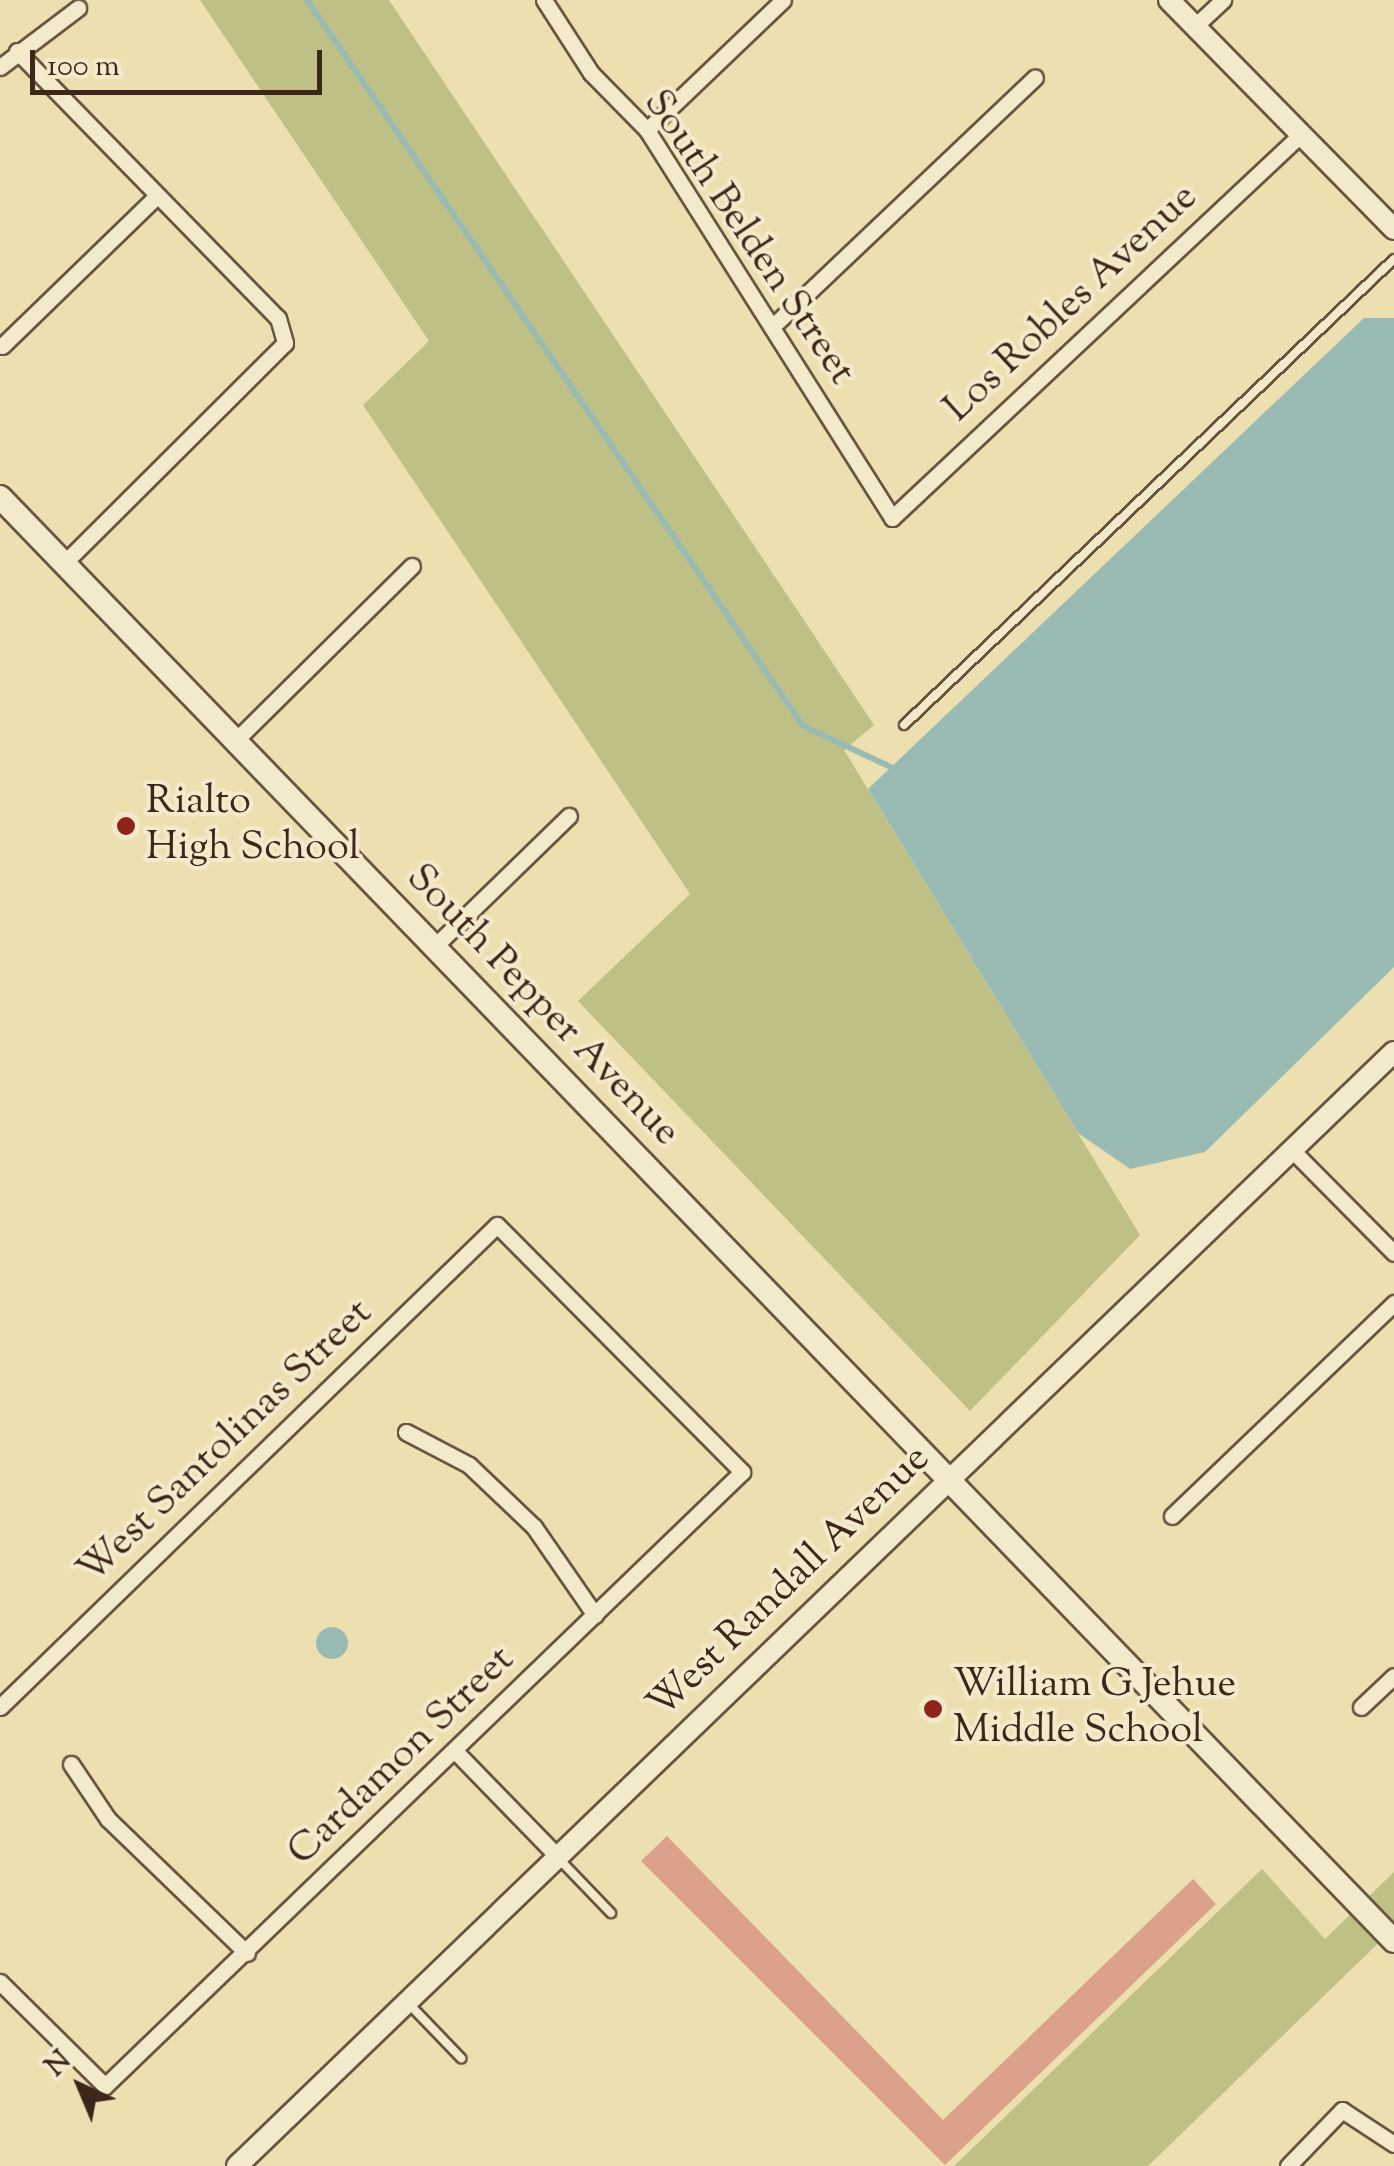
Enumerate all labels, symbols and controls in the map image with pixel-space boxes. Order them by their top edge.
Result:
scale bar [35,30,328,92]
text: 100 m [47,46,120,89]
street label: South Belden Street [632,82,864,394]
street label: Los Robles Avenue [936,175,1208,433]
place label: Rialto High School [146,779,360,873]
marker: Rialto High School [115,815,137,837]
street label: South Pepper Avenue [395,855,689,1157]
street label: West Santolinas Street [69,1290,383,1596]
street label: West Randall Avenue [639,1436,941,1730]
street label: Cardamon Street [279,1637,525,1877]
place label: William G Jehue Middle School [953,1662,1236,1756]
marker: William G Jehue Middle School [922,1698,944,1720]
north arrow [30,2036,130,2136]
text: N [37,2042,81,2087]

